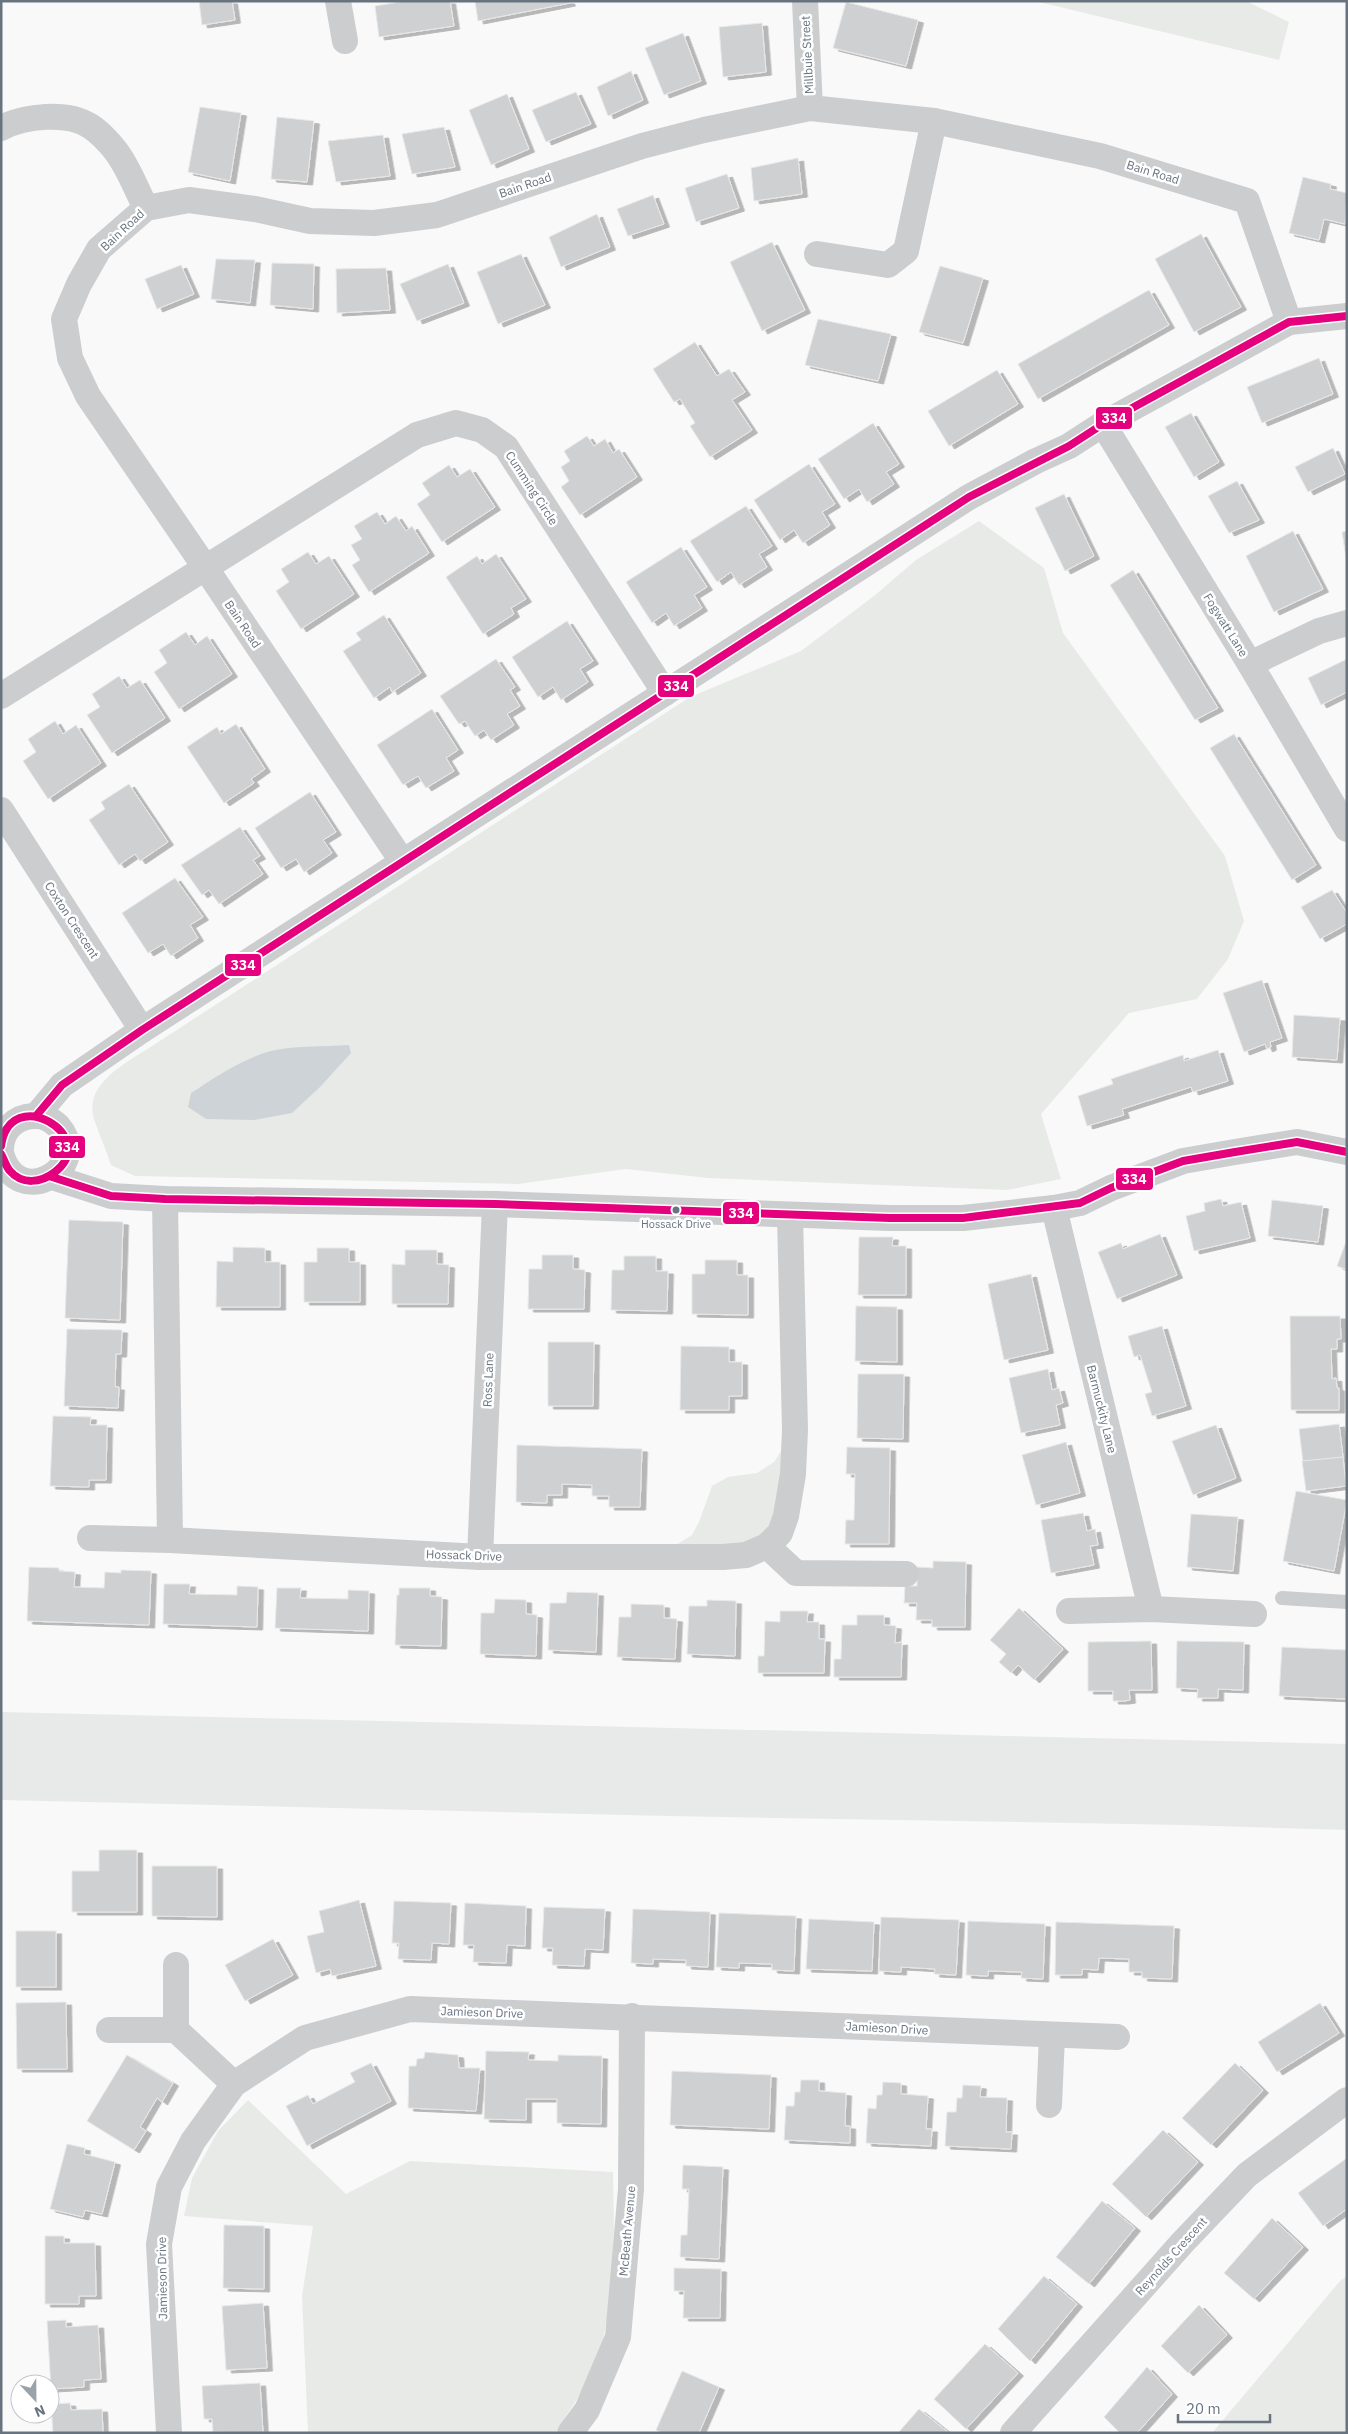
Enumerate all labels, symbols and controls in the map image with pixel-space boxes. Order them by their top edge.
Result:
street label: Millbuie Street [797,15,817,95]
street label: Bain Road [1125,157,1181,187]
street label: Bain Road [497,169,553,201]
street label: Bain Road [97,206,147,254]
line badge: 334 [1095,406,1133,430]
text: 334 [1101,409,1127,427]
street label: Cumming Circle [503,448,562,528]
street label: Fogwatt Lane [1201,590,1252,660]
street label: Bain Road [222,597,264,651]
line badge: 334 [657,674,695,698]
text: 334 [663,677,689,695]
street label: Coxton Crescent [42,879,102,961]
line badge: 334 [224,953,262,977]
text: 334 [230,956,256,974]
line badge: 334 [48,1135,86,1159]
text: 334 [54,1138,80,1156]
line badge: 334 [1115,1167,1154,1191]
text: 334 [1121,1170,1147,1188]
line badge: 334 [722,1201,760,1225]
text: 334 [728,1204,754,1222]
marker: Hossack Drive [671,1205,681,1215]
place label: Hossack Drive [641,1217,711,1231]
street label: Ross Lane [480,1352,496,1407]
street label: Barmuckity Lane [1084,1363,1120,1455]
street label: Hossack Drive [426,1546,503,1564]
street label: Jamieson Drive [440,2003,524,2021]
street label: Jamieson Drive [845,2018,929,2038]
street label: McBeath Avenue [616,2185,638,2277]
street label: Reynolds Crescent [1132,2214,1210,2298]
street label: Jamieson Drive [154,2236,170,2319]
north arrow [10,2374,60,2424]
scale bar [1178,2392,1270,2424]
text: 20 m [1186,2399,1221,2418]
text: N [32,2401,48,2421]

